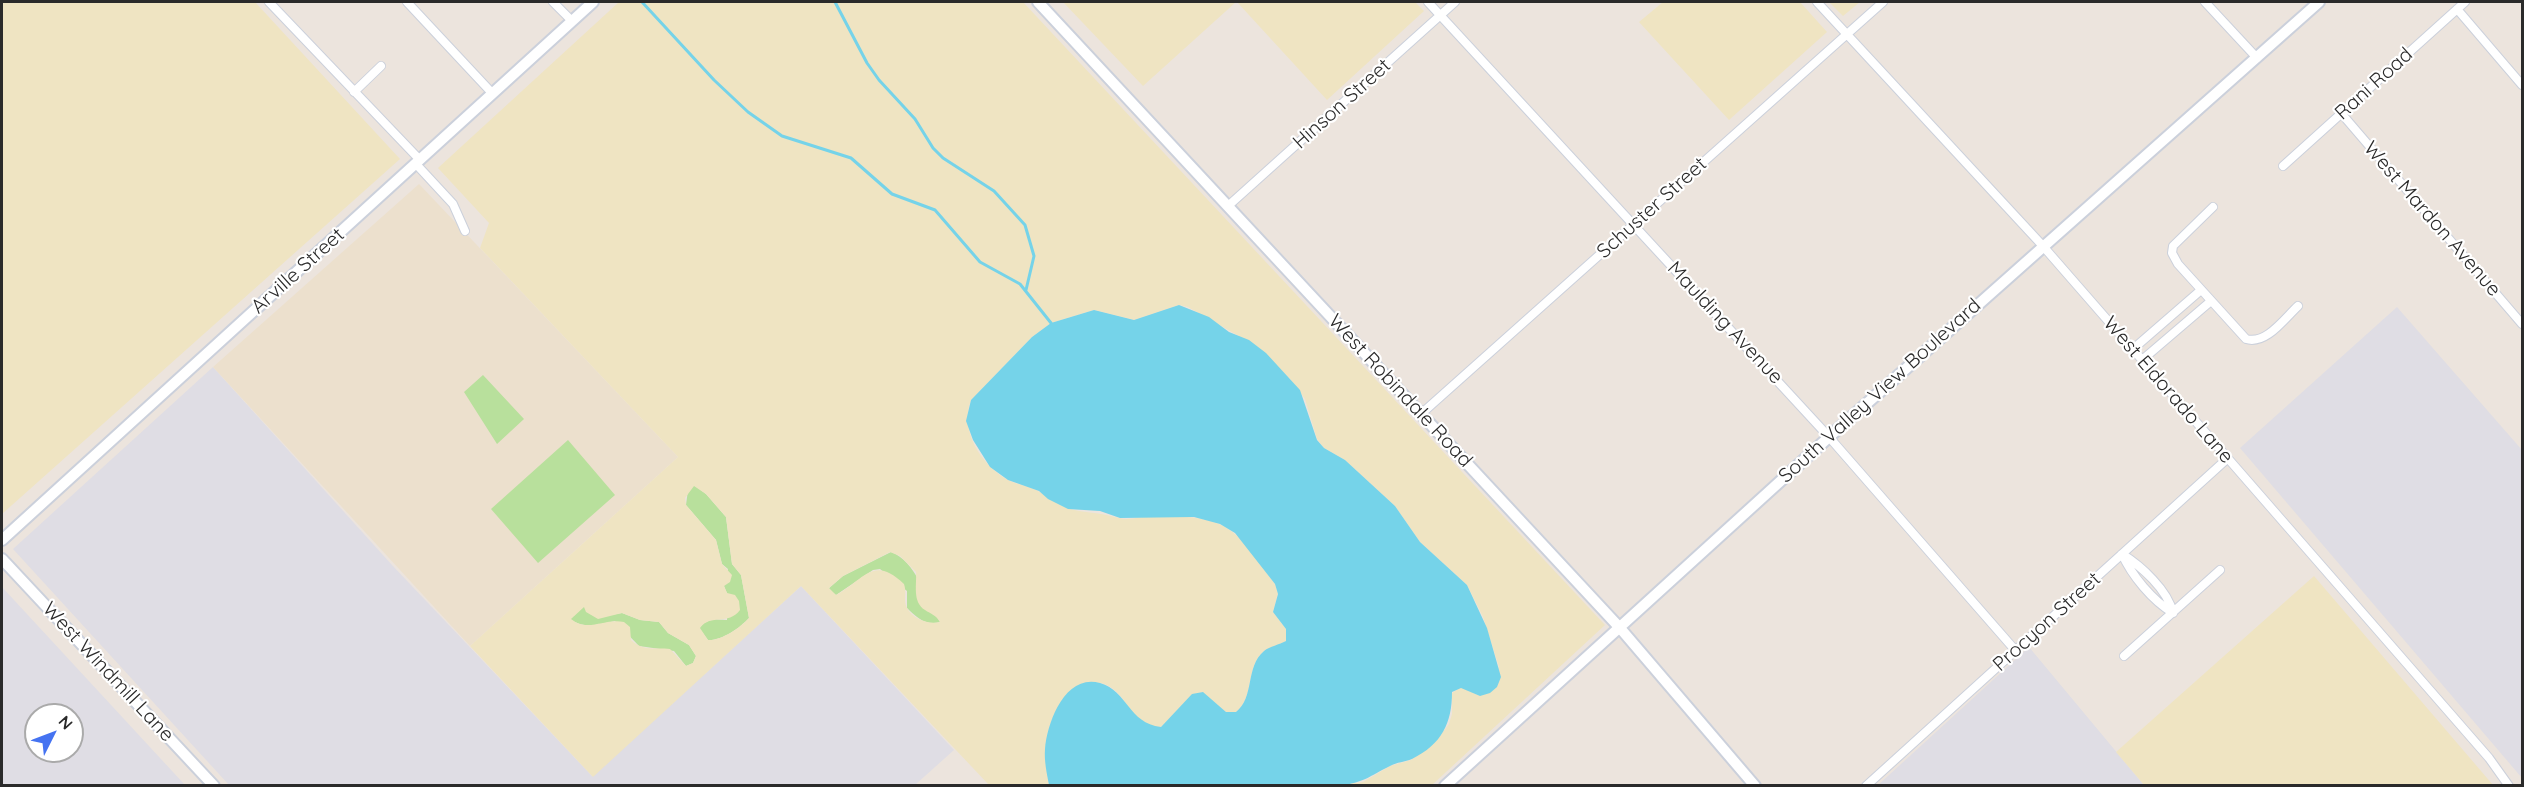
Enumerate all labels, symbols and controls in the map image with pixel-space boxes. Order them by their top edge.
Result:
street label: Rani Road [2330,43,2418,125]
street label: Hinson Street [1288,54,1396,154]
street label: West Mardon Avenue [2358,137,2506,301]
street label: Schuster Street [1592,152,1712,264]
street label: Arville Street [247,223,349,319]
street label: Maulding Avenue [1662,257,1788,389]
street label: South Valley View Boulevard [1774,294,1986,488]
street label: West Robindale Road [1323,310,1477,472]
street label: West Eldorado Lane [2098,312,2238,468]
street label: Procyon Street [1988,567,2106,677]
street label: West Windmill Lane [37,597,179,747]
north arrow [24,703,84,763]
text: N [55,711,77,733]

